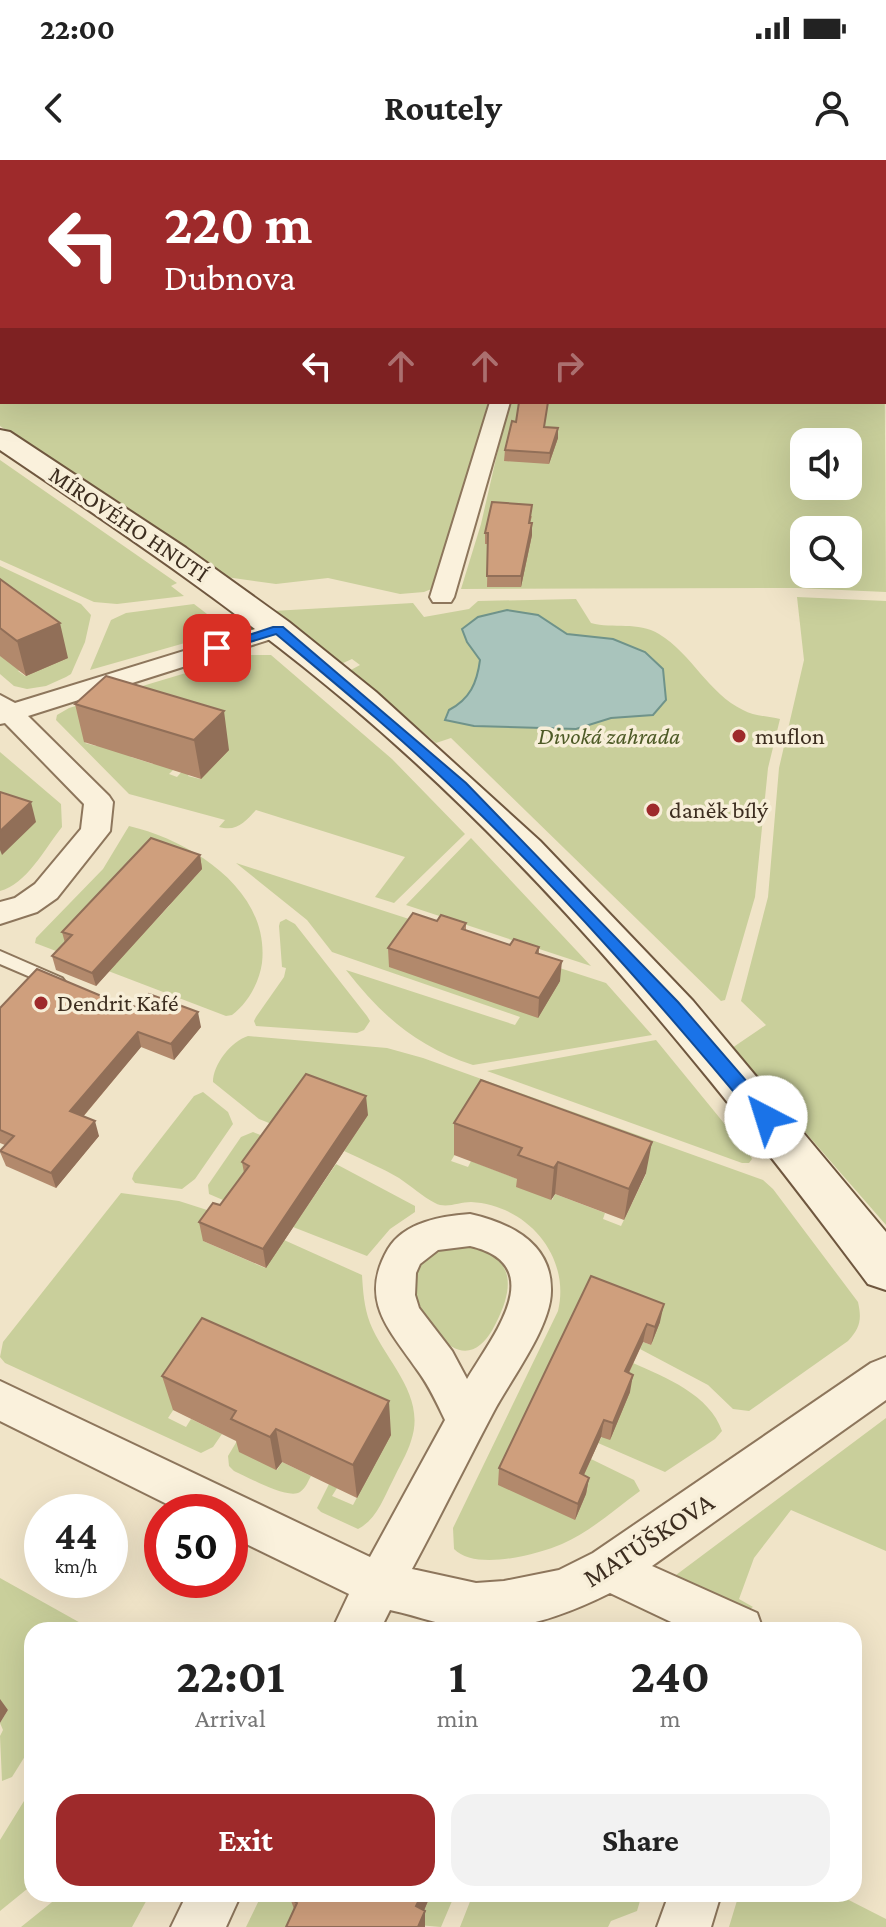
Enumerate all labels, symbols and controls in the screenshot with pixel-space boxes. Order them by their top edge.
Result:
text: 22:00 [40,12,115,45]
icon: back [32,86,76,130]
icon: person [810,86,854,130]
text: Routely [384,88,502,128]
icon: left [32,192,136,296]
text: 220 m [164,193,313,255]
text: Dubnova [164,258,296,298]
icon: left [295,344,339,388]
icon: ahead [379,344,423,388]
icon: ahead [463,344,507,388]
icon: right [547,344,591,388]
map controls [790,428,862,588]
button: sound [790,428,862,500]
street label: MÍROVÉHO HNUTÍ [44,460,214,587]
button: search [790,516,862,588]
pin [183,614,251,682]
icon: arrive [195,626,239,670]
park label: Divoká zahrada [538,722,680,749]
place label: muflon [755,722,825,749]
marker: muflon [730,727,748,745]
place label: daněk bílý [669,796,769,823]
marker: daněk bílý [644,801,662,819]
place label: Dendrit Kafé [57,989,179,1016]
marker: Dendrit Kafé [32,994,50,1012]
position arrow [724,1075,808,1159]
street label: MATÚŠKOVA [577,1486,720,1593]
speed limit sign: 50 [144,1494,248,1598]
text: 44 [54,1513,98,1558]
text: km/h [54,1555,98,1577]
text: 22:01 [176,1649,285,1702]
text: 1 [449,1649,467,1702]
text: 240 [630,1649,710,1702]
text: Arrival [195,1704,266,1733]
text: min [437,1704,478,1733]
text: m [660,1704,681,1733]
button: Exit [56,1794,435,1886]
button: Share [451,1794,830,1886]

